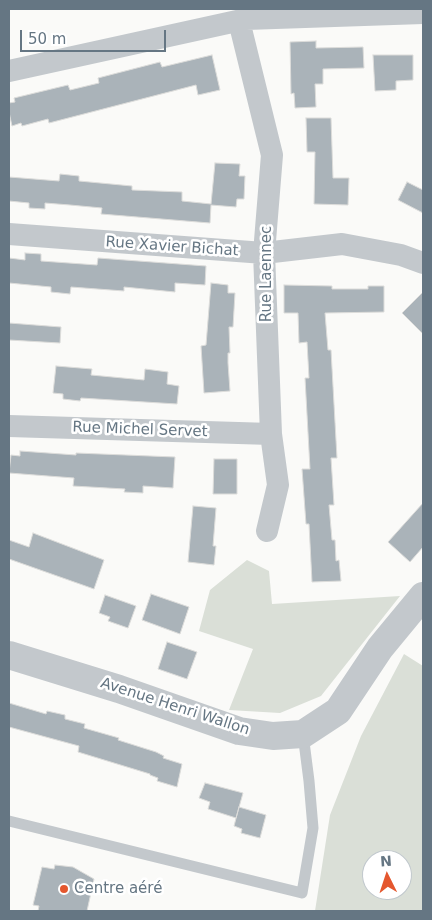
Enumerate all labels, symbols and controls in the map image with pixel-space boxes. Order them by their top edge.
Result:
scale bar [22,20,169,52]
text: 50 m [28,30,66,48]
street label: Rue Laennec [258,226,276,322]
street label: Rue Xavier Bichat [105,233,239,261]
street label: Rue Michel Servet [72,419,208,441]
street label: Avenue Henri Wallon [98,674,252,740]
north arrow [362,850,412,900]
text: N [380,853,392,869]
place label: Centre aéré [74,880,162,898]
marker: Centre aéré [58,883,70,895]

